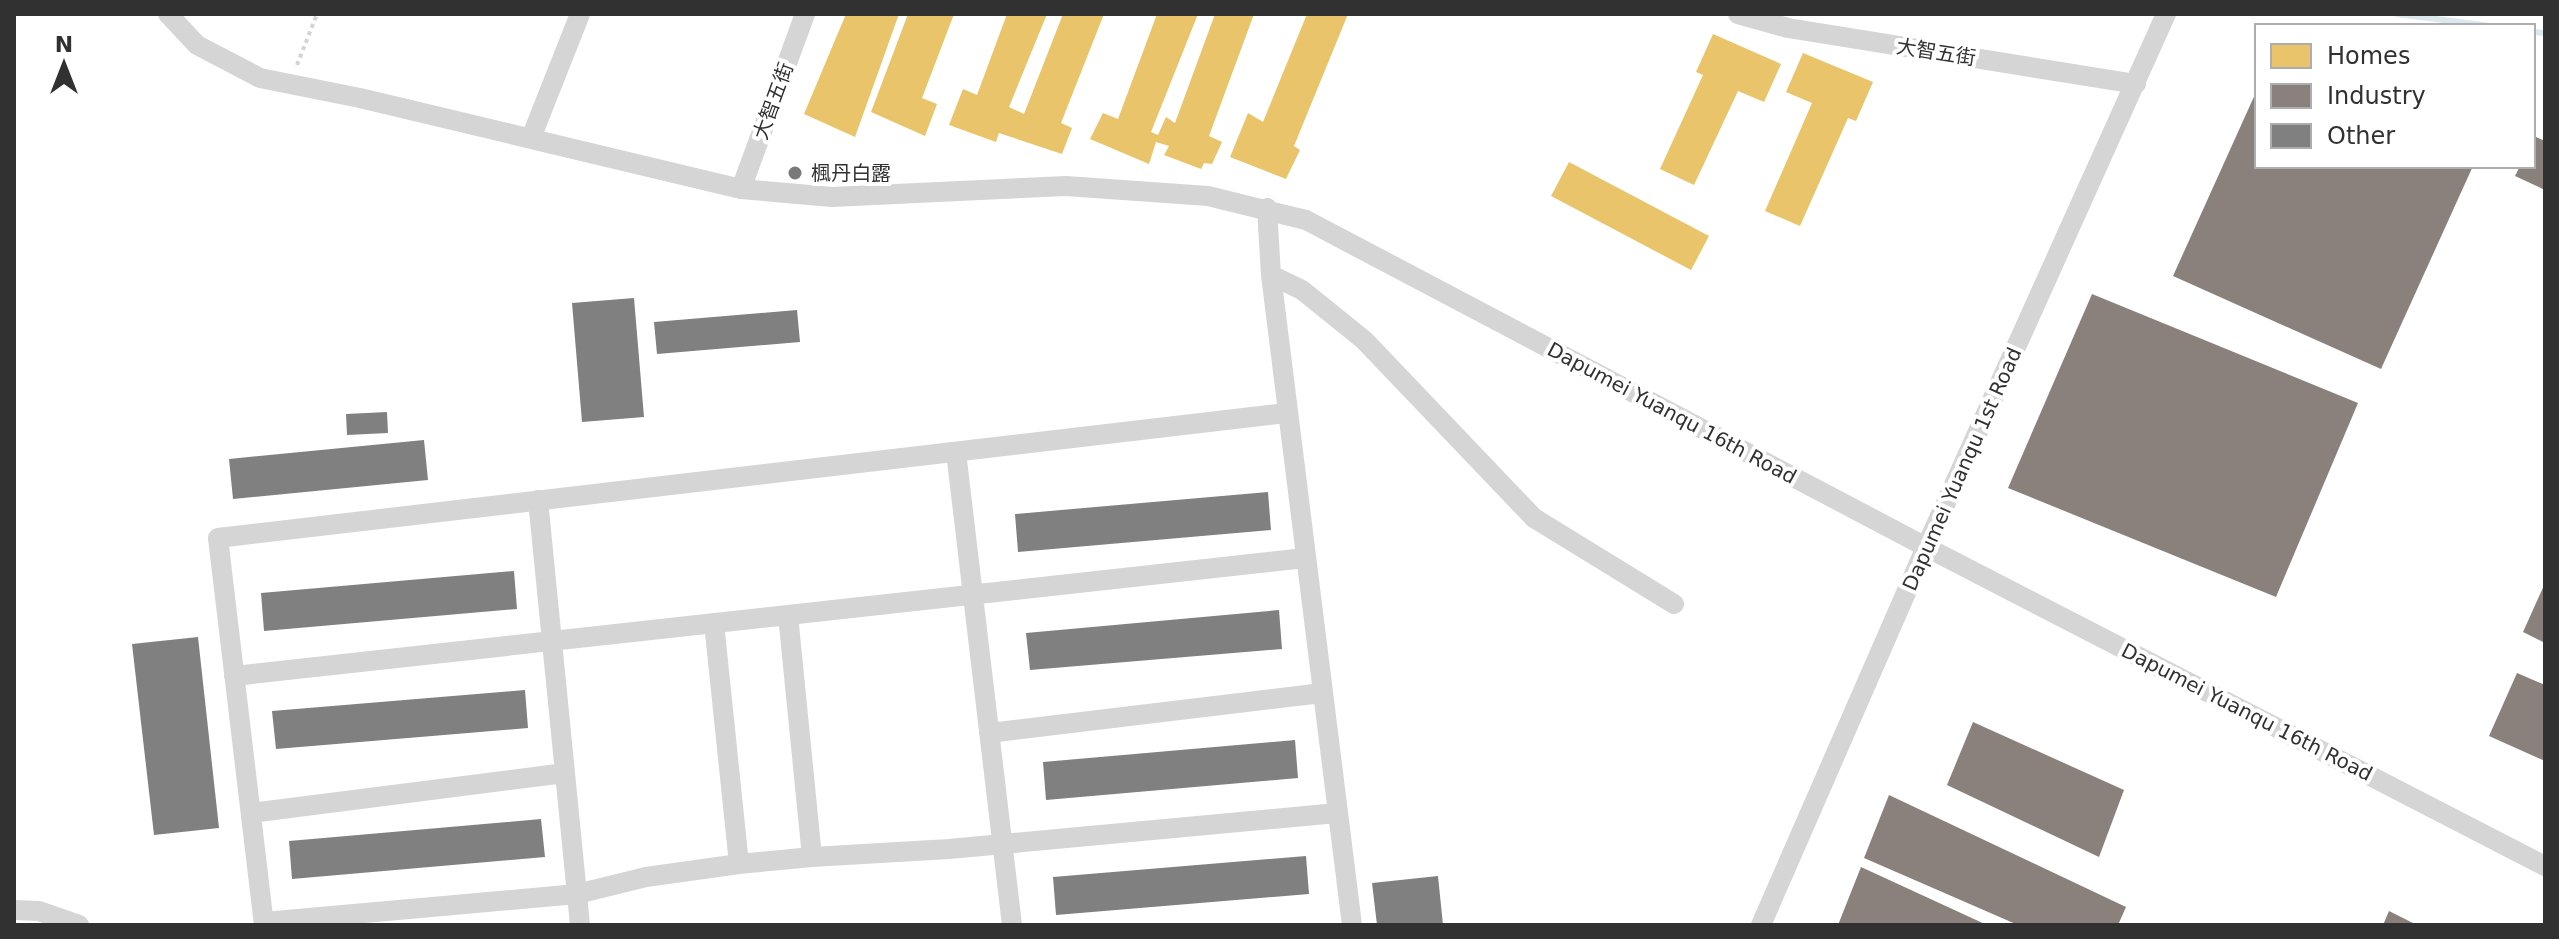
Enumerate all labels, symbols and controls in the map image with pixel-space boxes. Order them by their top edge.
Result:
north arrow [24,24,104,104]
legend [2255,24,2535,168]
text: N [55,32,73,57]
street label: 大智五街 [1895,34,1977,70]
text: Homes [2327,42,2410,70]
street label: 大智五街 [748,59,798,143]
text: Industry [2327,82,2426,110]
text: Other [2327,122,2395,150]
place label: 楓丹白露 [811,161,891,185]
marker: 楓丹白露 [786,164,804,182]
street label: Dapumei Yuanqu 16th Road [1543,337,1801,489]
street label: Dapumei Yuanqu 1st Road [1897,344,2027,594]
street label: Dapumei Yuanqu 16th Road [2117,638,2377,786]

